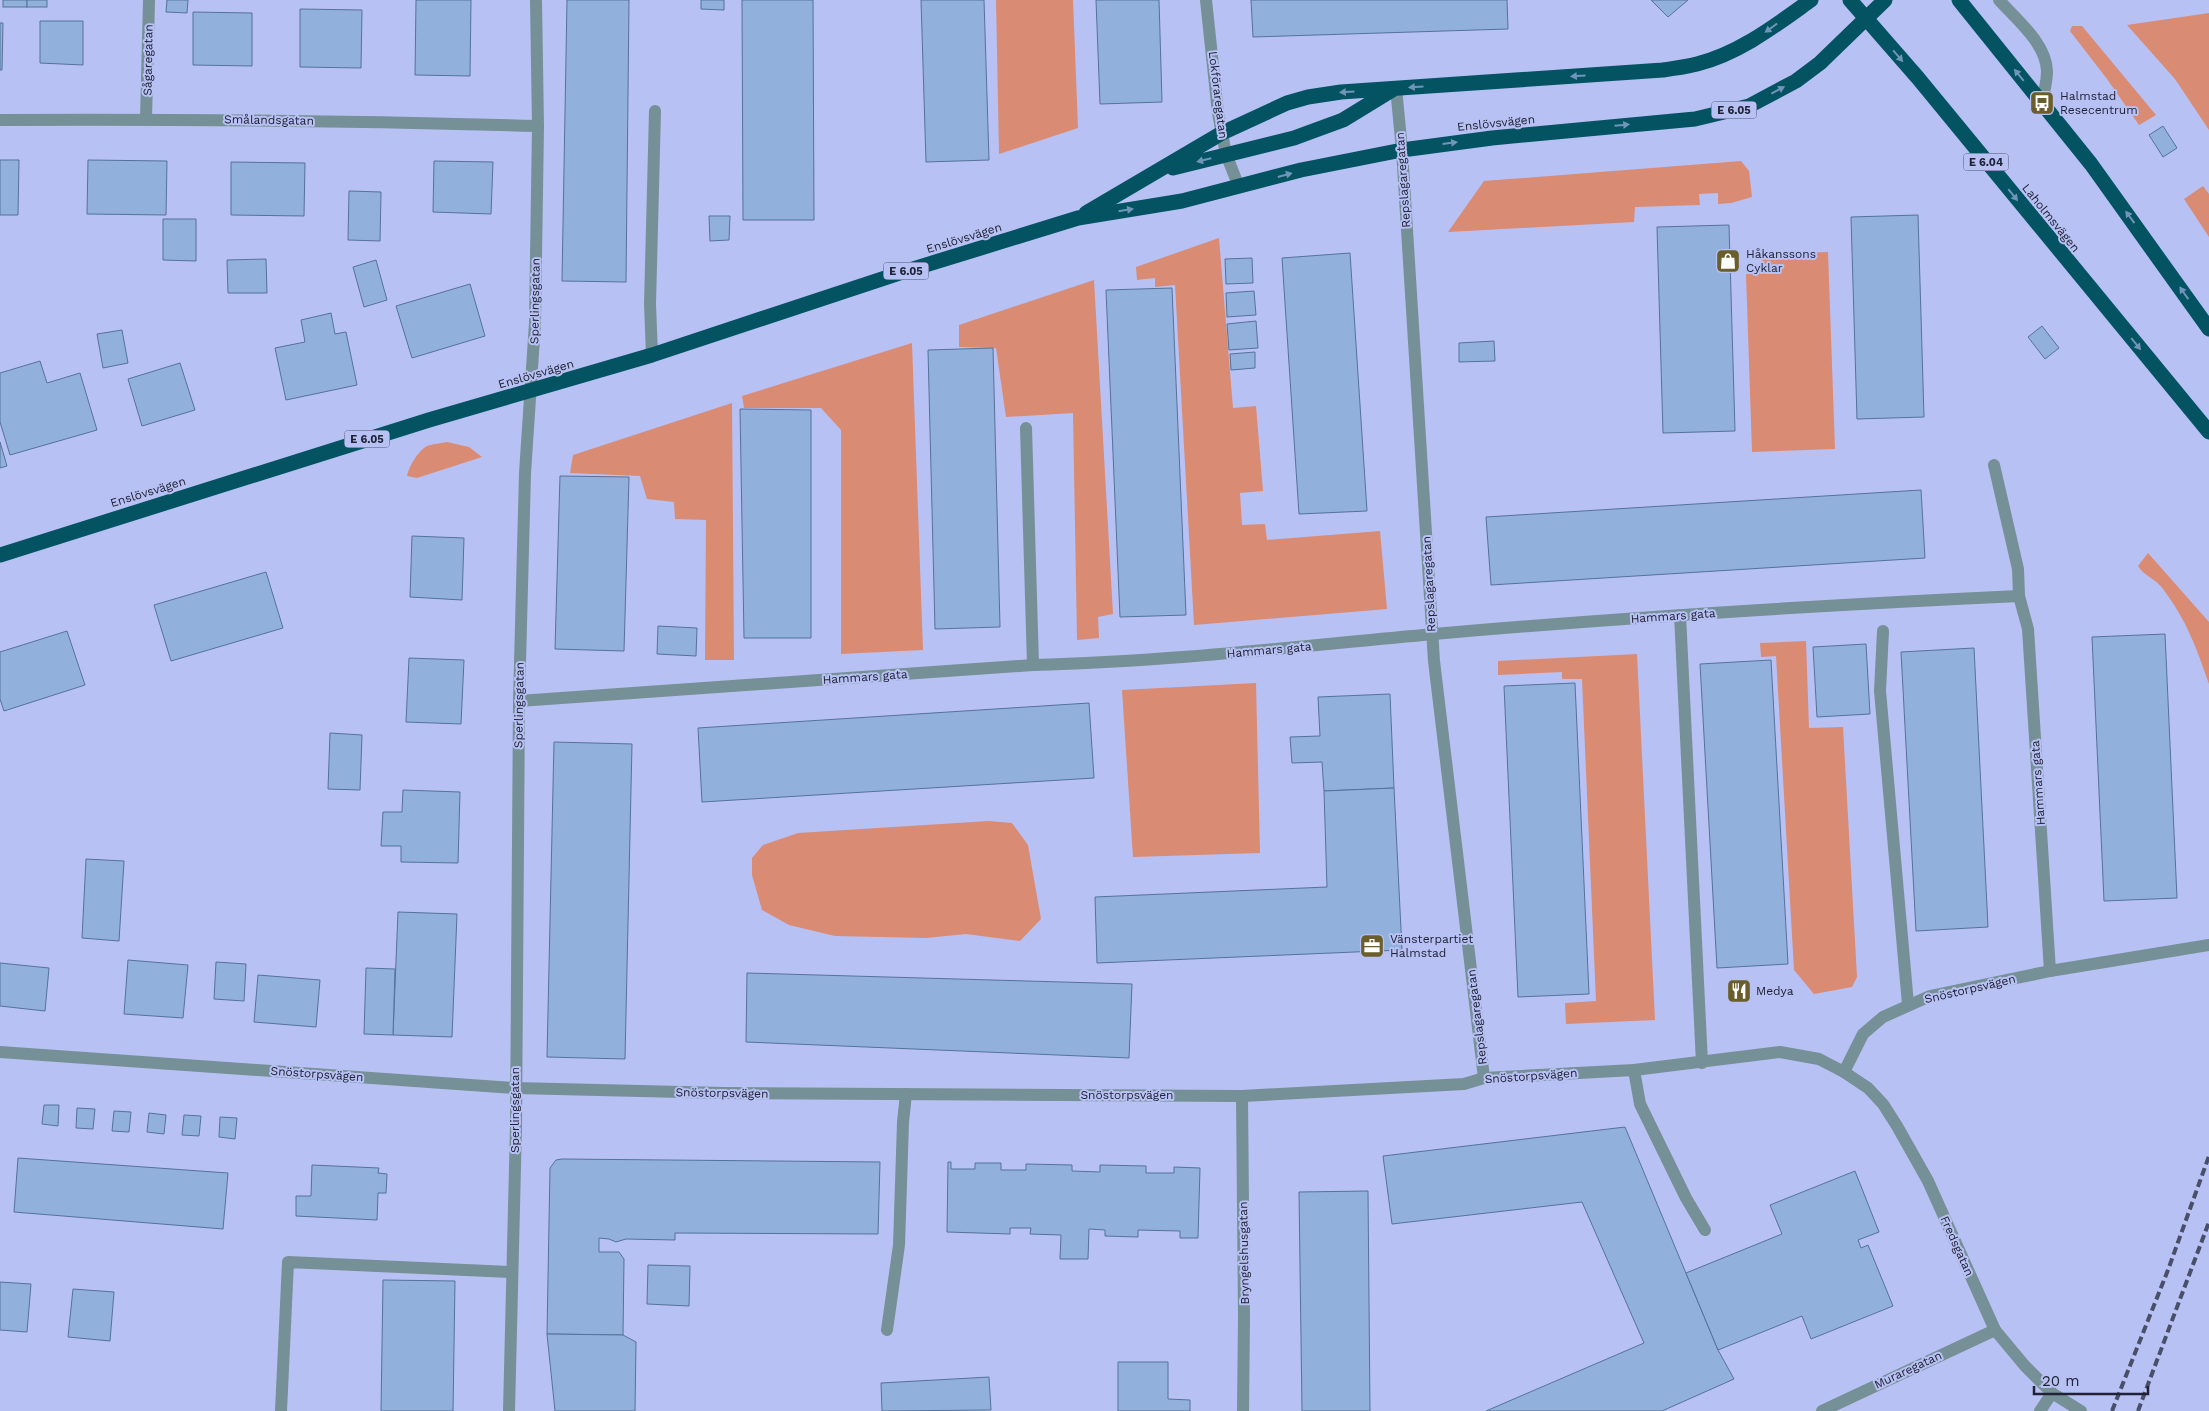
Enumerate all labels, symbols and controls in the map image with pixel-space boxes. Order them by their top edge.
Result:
one-way arrow [1764,23,1778,33]
street label: Sågaregatan [140,24,156,96]
one-way arrow [1892,49,1904,61]
street label: Lokföraregatan [1206,50,1230,140]
one-way arrow [2014,68,2025,81]
one-way arrow [1569,72,1585,80]
one-way arrow [1407,83,1423,91]
one-way arrow [1771,86,1786,94]
one-way arrow [1339,88,1355,96]
place label: Halmstad Resecentrum [2060,89,2138,117]
bus stop icon: Halmstad Resecentrum [2029,90,2055,116]
road number: E 6.05 [1712,102,1756,118]
street label: Smålandsgatan [224,112,314,128]
street label: Enslövsvägen [1456,112,1536,134]
one-way arrow [1614,121,1630,129]
street label: Repslagaregatan [1393,132,1413,228]
one-way arrow [1443,139,1459,147]
road number: E 6.04 [1964,154,2008,170]
one-way arrow [1196,156,1211,164]
one-way arrow [1277,170,1292,178]
street label: Laholmsvägen [2019,181,2083,255]
one-way arrow [2007,188,2018,201]
one-way arrow [1119,206,1135,214]
one-way arrow [2125,210,2135,224]
street label: Enslövsvägen [925,220,1003,256]
place label: Håkanssons Cyklar [1746,247,1816,275]
shop icon: Håkanssons Cyklar [1715,248,1741,274]
street label: Sperlingsgatan [527,258,543,344]
road number: E 6.05 [884,262,928,280]
one-way arrow [2179,286,2189,299]
one-way arrow [2130,337,2141,350]
street label: Enslövsvägen [497,356,575,392]
road number: E 6.05 [344,430,390,448]
street label: Enslövsvägen [109,474,187,510]
street label: Repslagaregatan [1419,536,1439,632]
street label: Hammars gata [1630,606,1716,626]
street label: Hammars gata [1226,639,1312,661]
street label: Sperlingsgatan [511,662,527,748]
street label: Hammars gata [822,667,908,687]
street label: Hammars gata [2028,740,2048,826]
place label: Vänsterpartiet Halmstad [1390,932,1473,960]
office icon: Vänsterpartiet Halmstad [1359,933,1385,959]
street label: Repslagaregatan [1464,968,1490,1066]
street label: Snöstorpsvägen [1923,972,2017,1006]
restaurant icon: Medya [1726,978,1752,1004]
place label: Medya [1756,984,1794,998]
street label: Snöstorpsvägen [270,1064,364,1084]
street label: Snöstorpsvägen [1484,1066,1578,1086]
street label: Sperlingsgatan [508,1067,522,1153]
street label: Snöstorpsvägen [675,1085,769,1101]
street label: Snöstorpsvägen [1080,1088,1174,1102]
street label: Bryngelshusgatan [1236,1201,1252,1305]
street label: Fredsgatan [1937,1214,1977,1278]
street label: Muraregatan [1872,1348,1944,1392]
scale bar [2034,1364,2148,1396]
text: 20 m [2042,1372,2080,1390]

